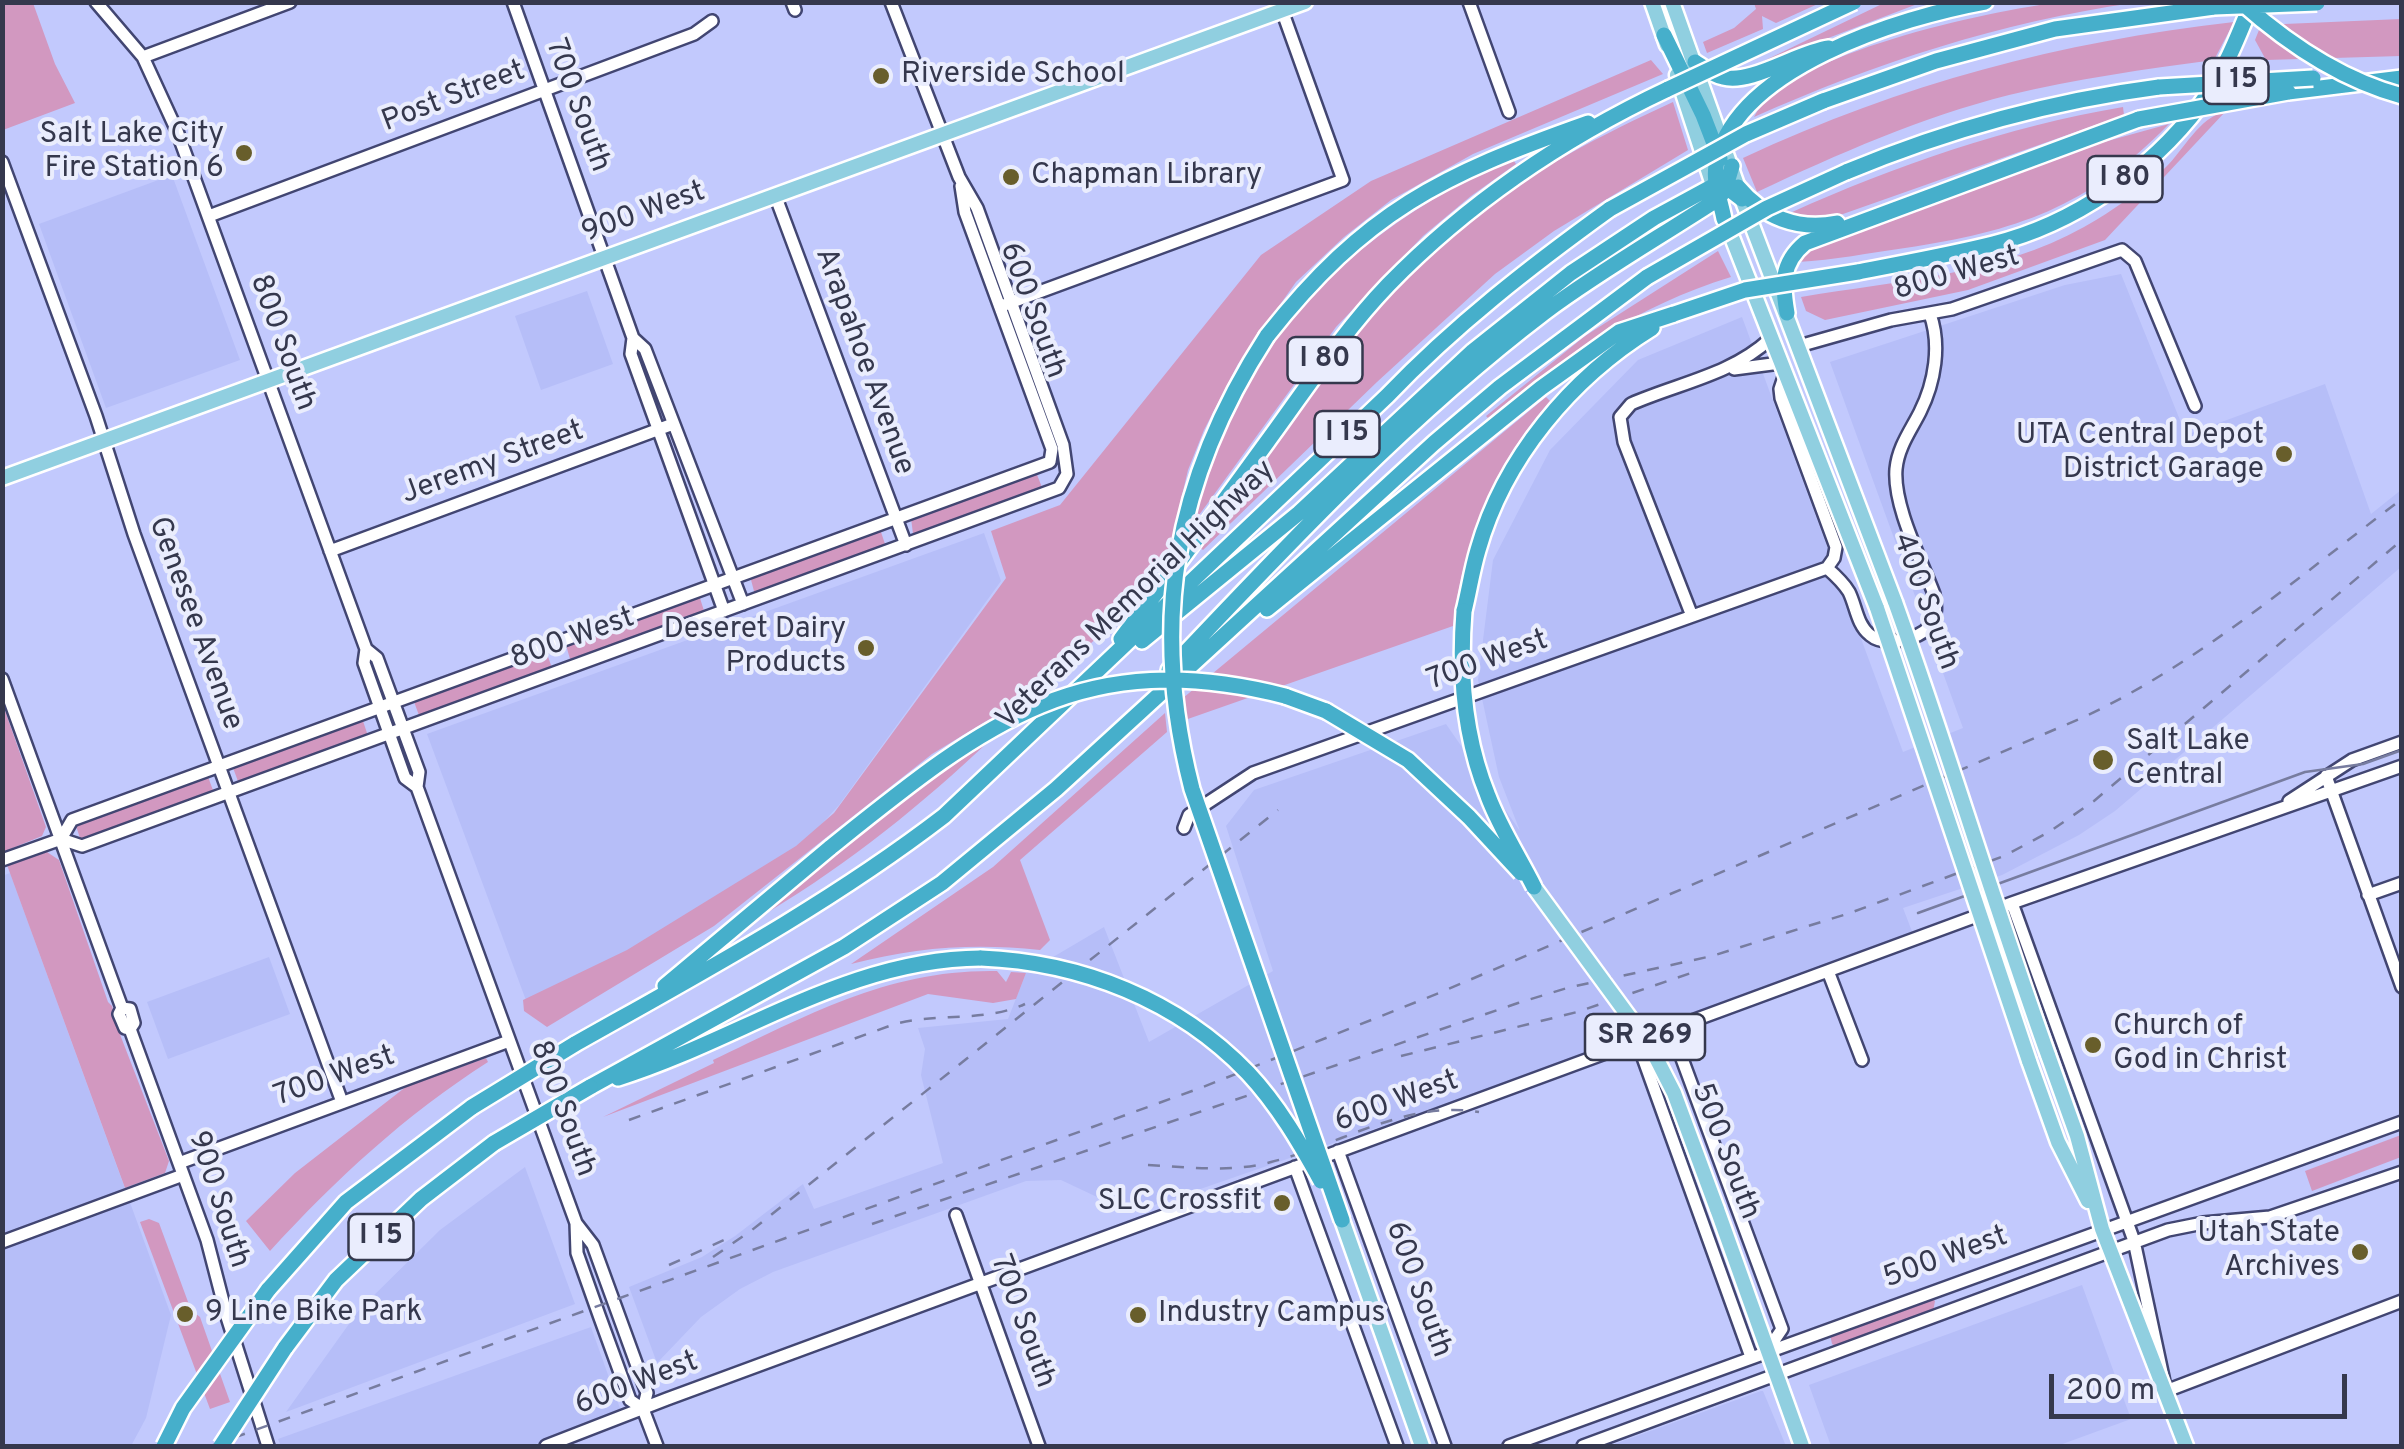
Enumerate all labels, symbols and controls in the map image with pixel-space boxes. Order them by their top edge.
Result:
street label: 700 South [535,35,617,177]
street label: Post Street [377,54,531,142]
place label: Riverside School [901,58,1125,94]
road number: I 15 [2204,58,2268,104]
marker: Riverside School [870,65,892,87]
place label: Salt Lake City Fire Station 6 [40,118,224,188]
marker: Salt Lake City Fire Station 6 [233,142,255,164]
road number: I 80 [2088,156,2162,202]
place label: Chapman Library [1031,159,1262,195]
marker: Chapman Library [1000,166,1022,188]
street label: 900 West [577,175,711,253]
street label: 600 South [990,238,1072,384]
street label: 800 West [1890,240,2024,310]
street label: Arapahoe Avenue [805,244,921,480]
street label: 800 South [240,270,322,416]
road number: I 80 [1288,337,1362,383]
road number: I 15 [1314,411,1380,457]
street label: Jeremy Street [397,414,589,514]
place label: UTA Central Depot District Garage [2016,419,2264,490]
marker: UTA Central Depot District Garage [2273,443,2295,465]
street label: Veterans Memorial Highway [990,453,1284,739]
street label: Genesee Avenue [139,513,249,735]
street label: 400 South [1883,529,1965,675]
street label: 800 West [506,601,640,679]
place label: Deseret Dairy Products [664,613,846,684]
street label: 700 West [1423,624,1553,700]
marker: Deseret Dairy Products [855,637,877,659]
place label: Salt Lake Central [2126,725,2250,796]
marker: Salt Lake Central [2090,747,2116,773]
place label: Church of God in Christ [2113,1010,2287,1080]
road number: SR 269 [1585,1014,1705,1060]
marker: Church of God in Christ [2082,1034,2104,1056]
street label: 800 South [520,1036,602,1182]
street label: 700 West [270,1040,400,1116]
street label: 600 West [1330,1064,1464,1142]
street label: 500 South [1682,1079,1766,1225]
street label: 900 South [178,1127,256,1273]
place label: SLC Crossfit [1098,1185,1262,1221]
marker: SLC Crossfit [1271,1192,1293,1214]
road number: I 15 [348,1214,414,1260]
street label: 600 South [1376,1217,1458,1363]
place label: Utah State Archives [2197,1217,2340,1288]
street label: 500 West [1879,1220,2013,1298]
marker: Utah State Archives [2349,1241,2371,1263]
street label: 700 South [980,1251,1062,1393]
place label: 9 Line Bike Park [205,1296,422,1332]
place label: Industry Campus [1158,1297,1386,1333]
marker: 9 Line Bike Park [174,1303,196,1325]
marker: Industry Campus [1127,1304,1149,1326]
street label: 600 West [570,1345,704,1425]
scale bar [2054,1354,2352,1416]
text: 200 m [2066,1373,2155,1410]

